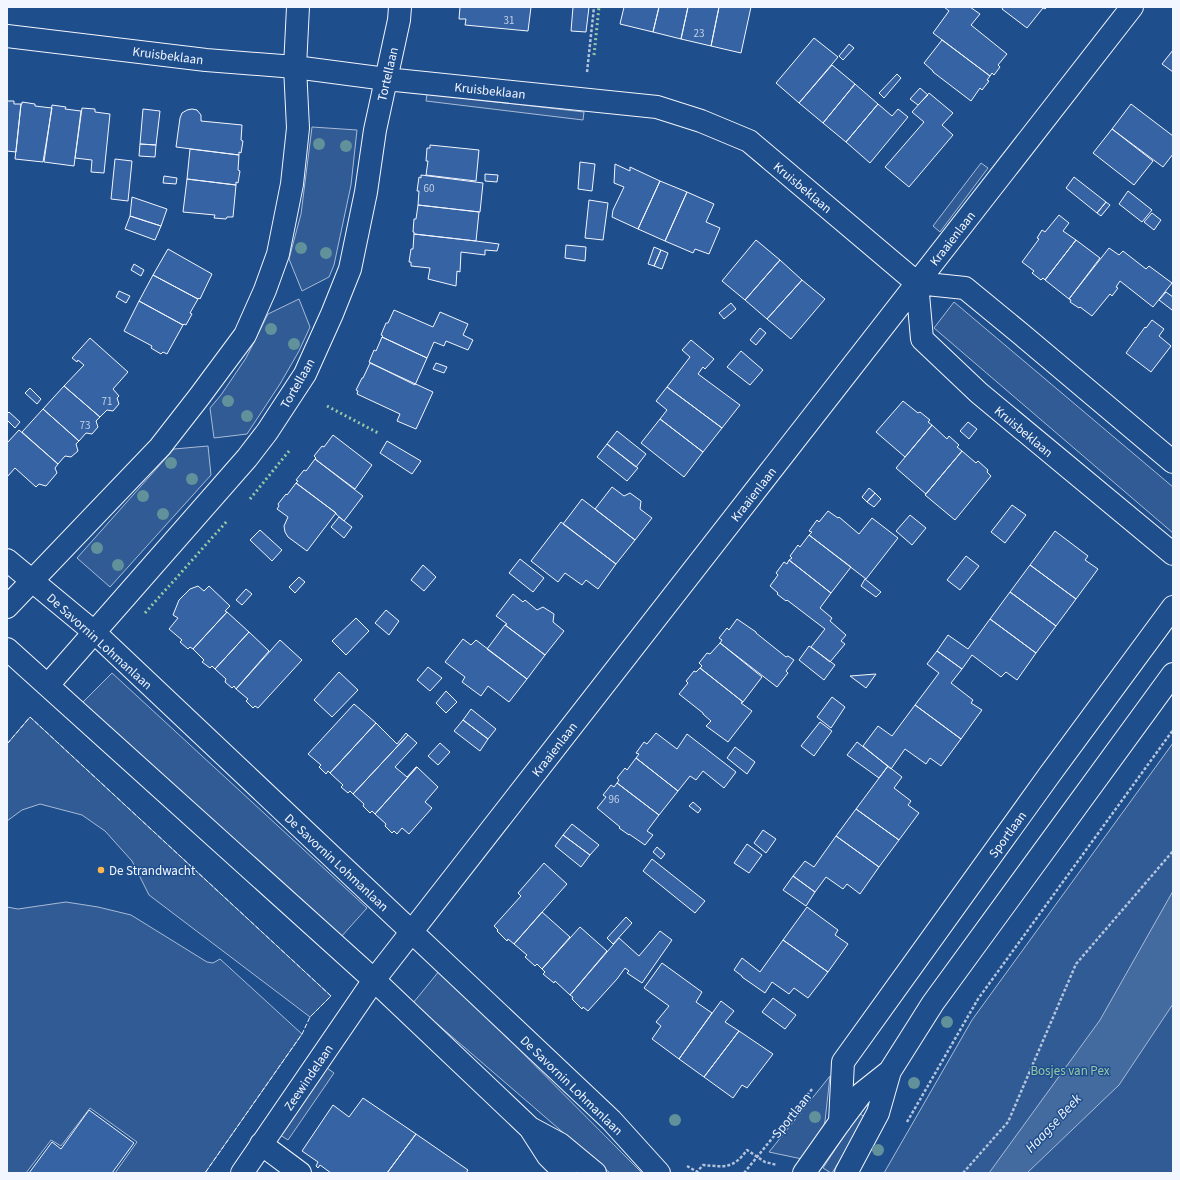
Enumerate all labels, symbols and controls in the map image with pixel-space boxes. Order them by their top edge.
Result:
house number: 31 [504,13,514,28]
house number: 23 [694,26,704,41]
street label: Kruisbeklaan [131,43,204,69]
street label: Tortellaan [373,45,403,103]
street label: Kruisbeklaan [453,78,526,104]
street label: Kruisbeklaan [769,158,835,218]
house number: 60 [424,181,434,196]
street label: Kraaienlaan [926,207,980,270]
street label: Tortellaan [276,355,319,412]
house number: 71 [102,394,112,409]
street label: Kruisbeklaan [990,402,1056,462]
house number: 73 [80,418,90,433]
street label: Kraaienlaan [727,463,781,526]
street label: De Savornin Lohmanlaan [43,589,156,694]
street label: Kraaienlaan [528,718,582,781]
house number: 96 [609,792,620,807]
street label: Sportlaan [985,808,1031,862]
street label: De Savornin Lohmanlaan [280,810,392,916]
place label: De Strandwacht [109,862,196,880]
marker: De Strandwacht [96,865,106,875]
street label: De Savornin Lohmanlaan [516,1032,627,1140]
street label: Zeewindelaan [280,1041,338,1114]
park label: Bosjes van Pex [1030,1062,1110,1080]
street label: Sportlaan [768,1089,816,1142]
water label: Haagse Beek [1021,1089,1087,1158]

